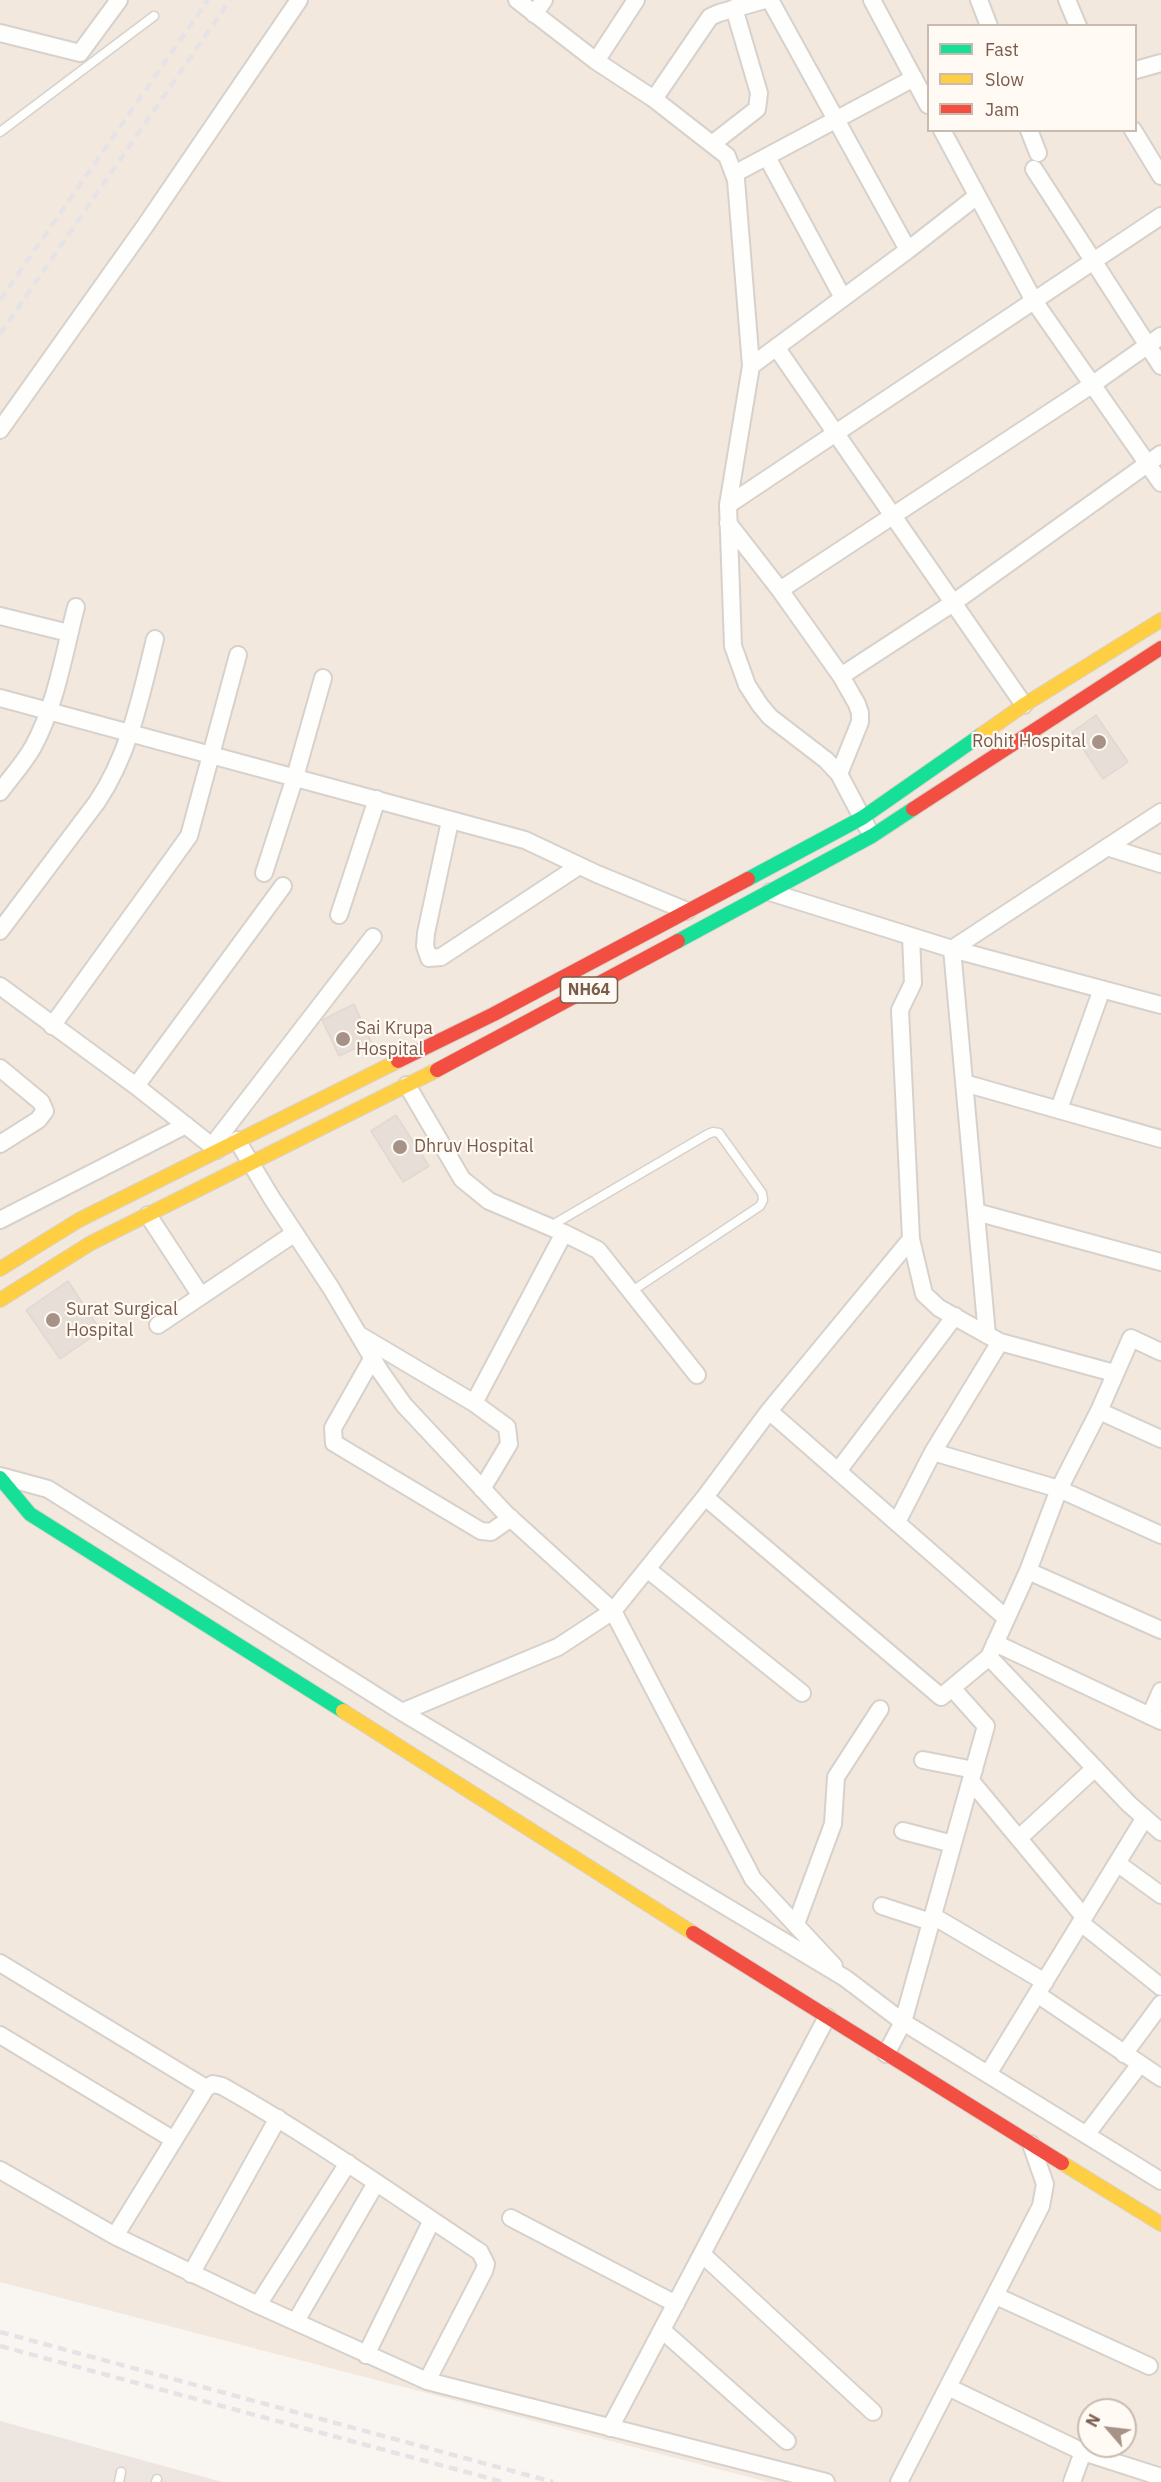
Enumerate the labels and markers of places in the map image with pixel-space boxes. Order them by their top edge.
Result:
place label: Rohit Hospital [972,731,1086,753]
marker: Rohit Hospital [1090,733,1108,751]
place label: Sai Krupa Hospital [356,1018,433,1060]
marker: Sai Krupa Hospital [334,1030,352,1048]
place label: Dhruv Hospital [414,1136,534,1158]
marker: Dhruv Hospital [391,1138,409,1156]
place label: Surat Surgical Hospital [66,1299,178,1342]
marker: Surat Surgical Hospital [44,1311,62,1329]

